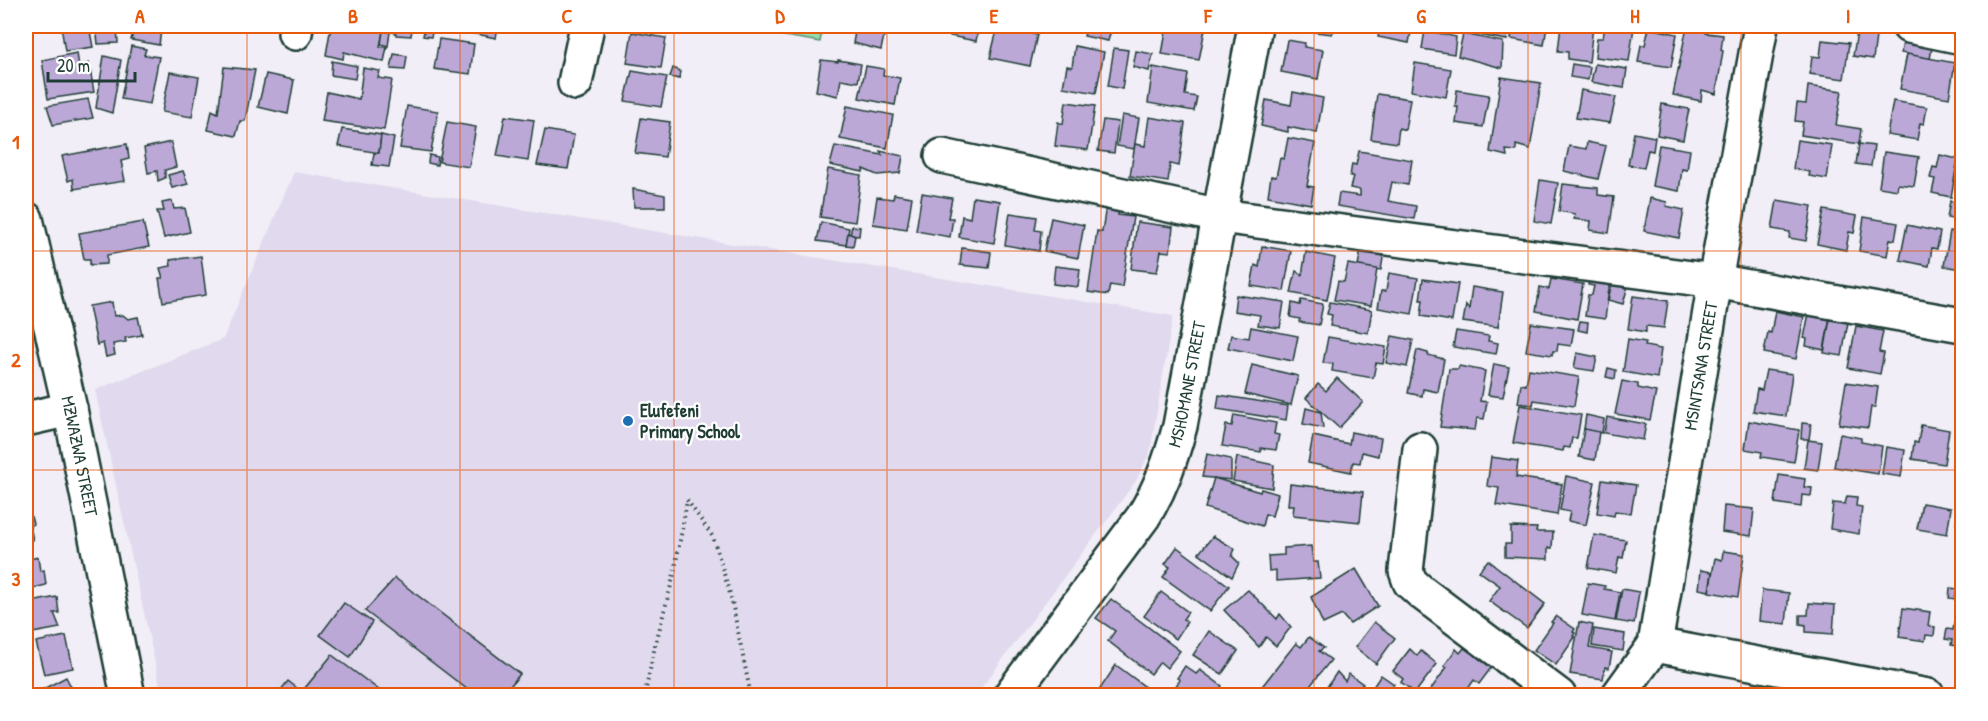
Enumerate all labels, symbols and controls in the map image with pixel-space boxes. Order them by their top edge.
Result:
text: A [135,2,145,29]
text: B [348,2,358,29]
text: C [562,2,573,29]
text: D [775,2,785,29]
text: E [990,2,999,29]
text: F [1203,2,1213,29]
text: G [1416,2,1426,29]
text: H [1630,2,1640,29]
text: I [1846,2,1850,29]
scale bar [48,45,135,83]
text: 20 m [57,53,90,78]
text: 1 [12,128,20,155]
street label: MSINTSANA STREET [1678,299,1724,432]
street label: MSHOMANE STREET [1162,319,1212,450]
text: 2 [11,346,21,373]
street label: MZWAZWA STREET [55,393,104,519]
place label: Elufefeni Primary School [640,398,741,445]
marker: Elufefeni Primary School [621,414,635,428]
text: 3 [12,565,21,592]

